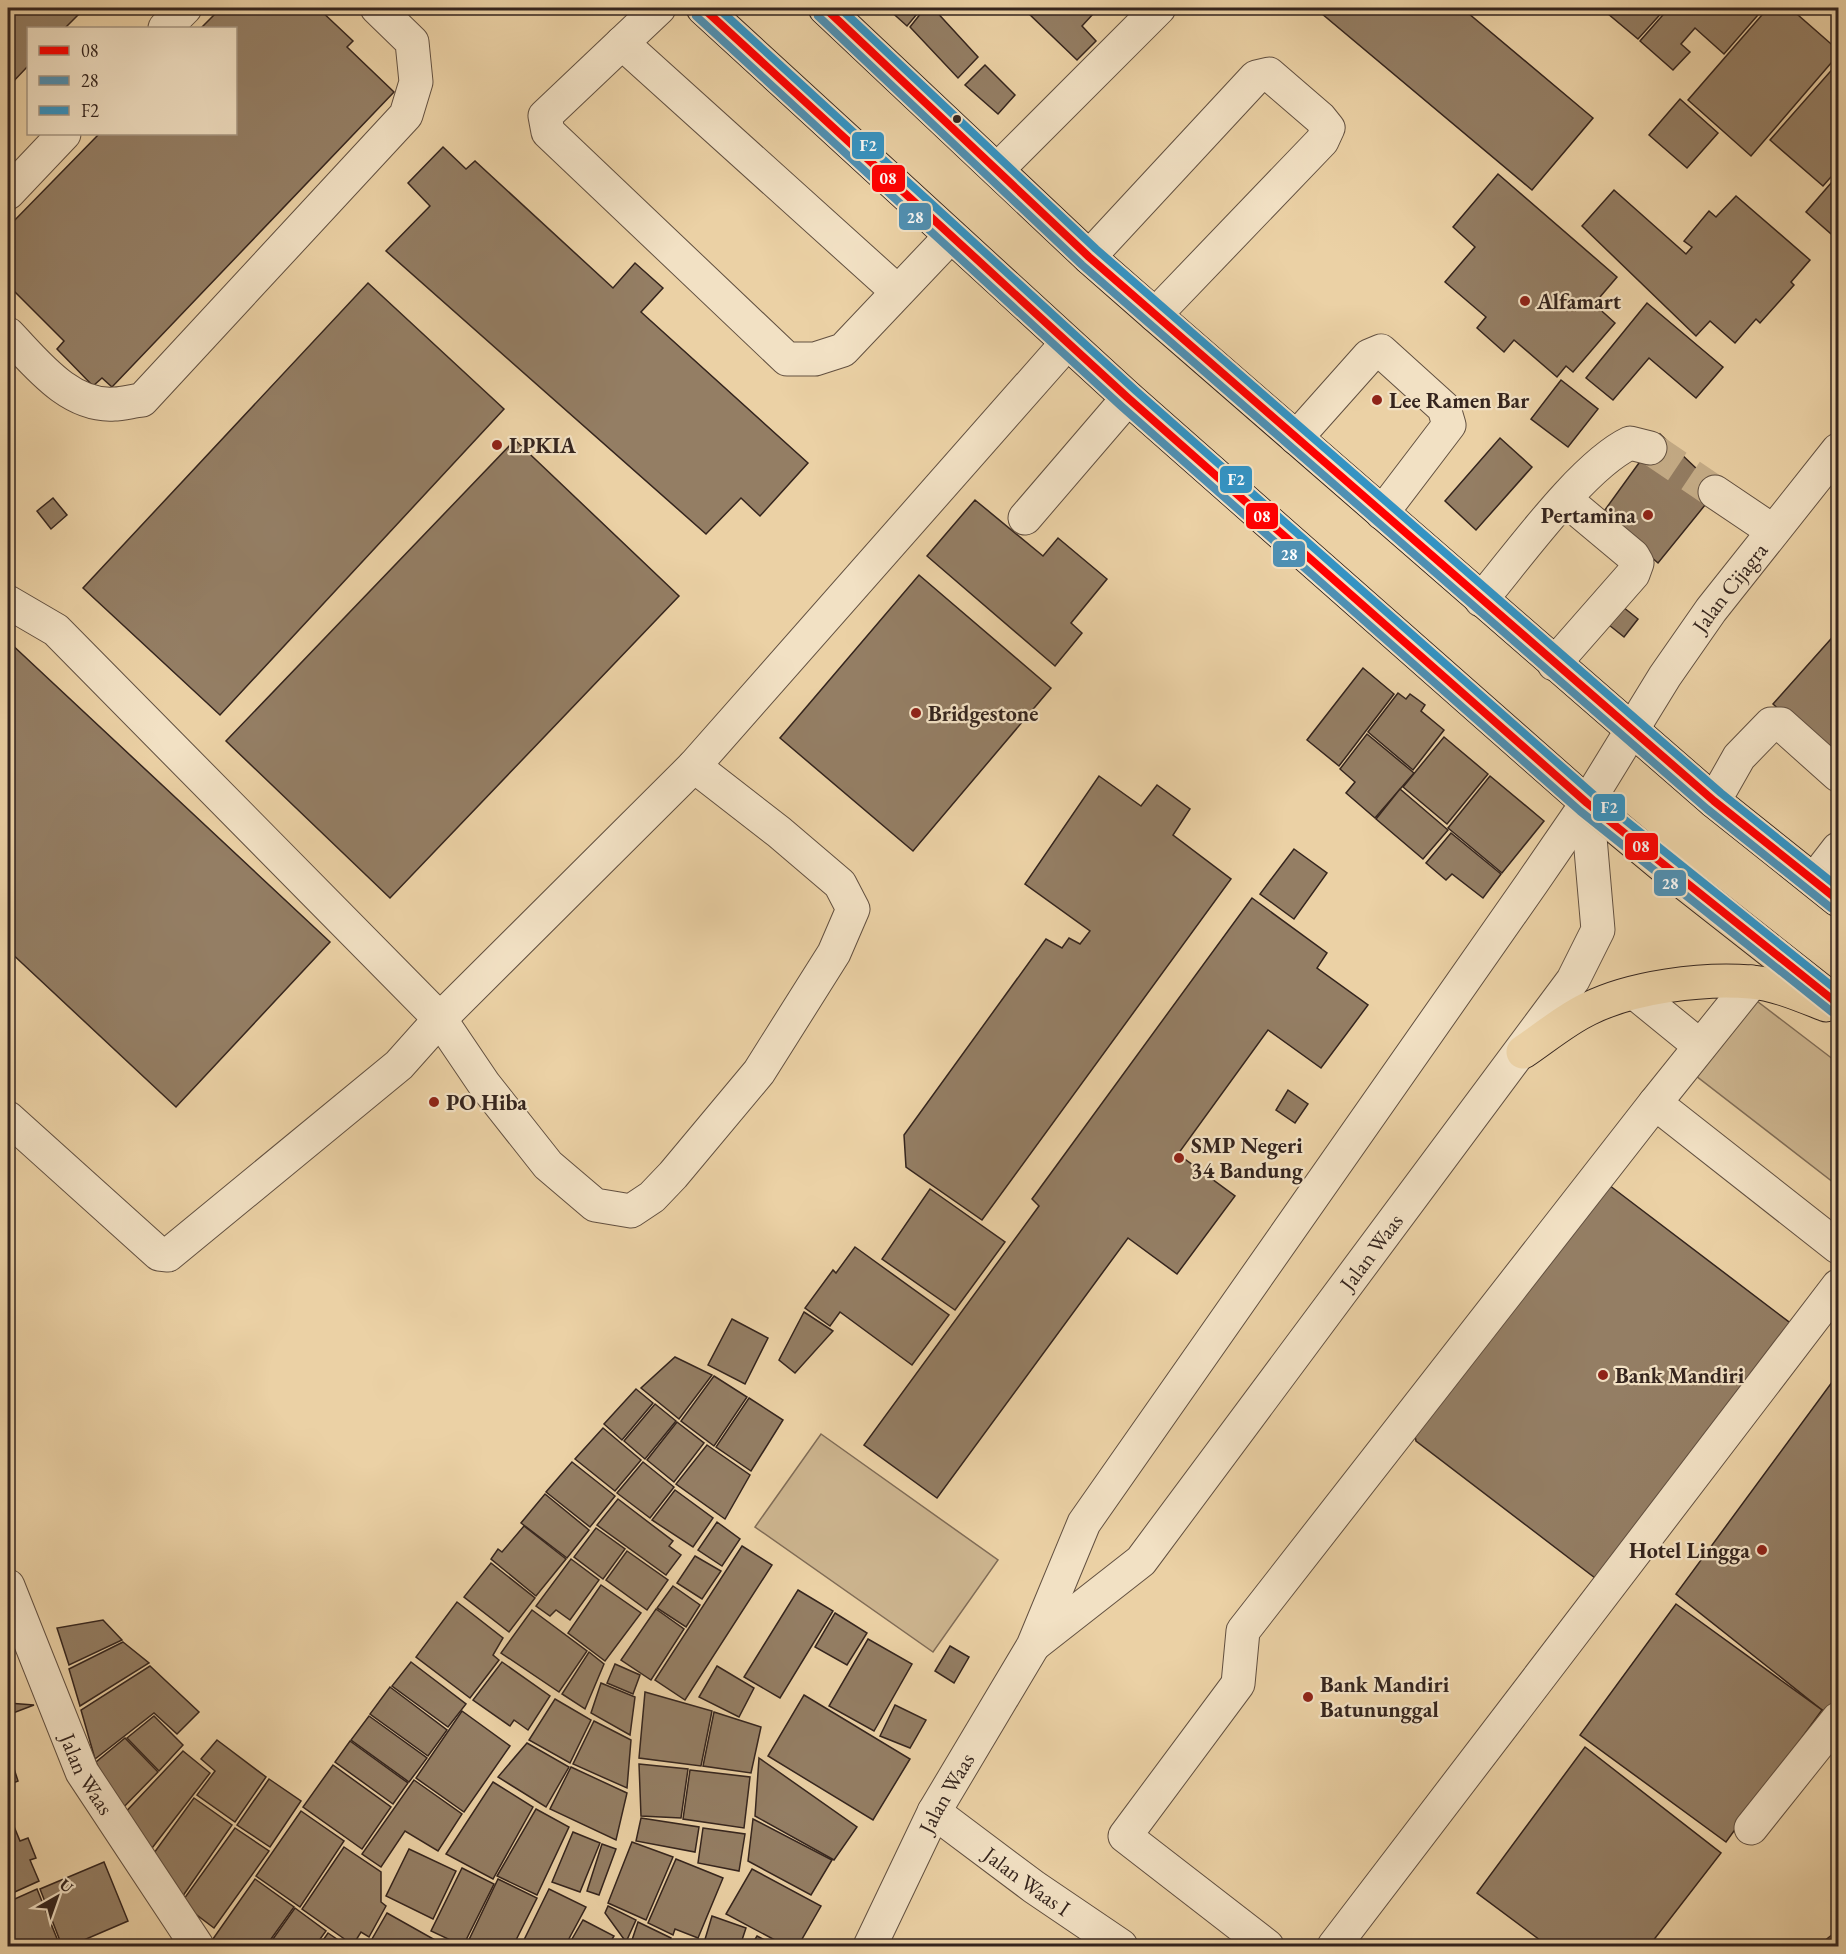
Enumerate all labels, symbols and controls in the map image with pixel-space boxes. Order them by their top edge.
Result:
legend [27,27,237,135]
text: 08 [81,39,98,62]
text: 28 [81,69,98,92]
text: F2 [81,99,99,122]
unlabelled marker [951,113,963,125]
line badge: F2 [851,131,885,160]
text: F2 [859,135,877,156]
line badge: 08 [871,164,906,193]
text: 08 [880,168,896,189]
line badge: 28 [898,202,932,231]
text: 28 [907,207,923,228]
place label: Alfamart [1536,287,1622,316]
marker: Alfamart [1518,294,1532,308]
place label: Lee Ramen Bar [1389,386,1530,415]
marker: Lee Ramen Bar [1370,393,1384,407]
place label: LPKIA [509,431,576,460]
marker: LPKIA [490,438,504,452]
line badge: F2 [1219,465,1253,494]
text: F2 [1227,469,1245,490]
place label: Pertamina [1541,501,1636,530]
line badge: 08 [1245,502,1279,530]
text: 08 [1254,506,1270,527]
marker: Pertamina [1641,508,1655,522]
street label: Jalan Cijagra [1685,536,1774,640]
line badge: 28 [1272,540,1306,568]
text: 28 [1281,544,1297,565]
place label: Bridgestone [928,699,1038,728]
marker: Bridgestone [909,706,923,720]
line badge: F2 [1592,793,1626,822]
text: F2 [1600,797,1618,818]
line badge: 08 [1624,832,1659,861]
text: 08 [1633,836,1649,857]
line badge: 28 [1653,869,1687,897]
text: 28 [1662,873,1678,894]
place label: PO Hiba [446,1088,527,1117]
marker: PO Hiba [427,1095,441,1109]
place label: SMP Negeri 34 Bandung [1191,1131,1304,1185]
marker: SMP Negeri 34 Bandung [1172,1151,1186,1165]
street label: Jalan Waas [1332,1208,1410,1298]
place label: Bank Mandiri [1615,1361,1745,1390]
marker: Bank Mandiri [1596,1368,1610,1382]
place label: Hotel Lingga [1629,1536,1750,1565]
marker: Hotel Lingga [1755,1543,1769,1557]
place label: Bank Mandiri Batununggal [1320,1670,1450,1724]
marker: Bank Mandiri Batununggal [1301,1690,1315,1704]
street label: Jalan Waas [52,1727,120,1821]
street label: Jalan Waas [911,1747,981,1840]
street label: Jalan Waas I [976,1839,1077,1923]
north arrow [27,1867,87,1927]
text: U [55,1874,78,1898]

